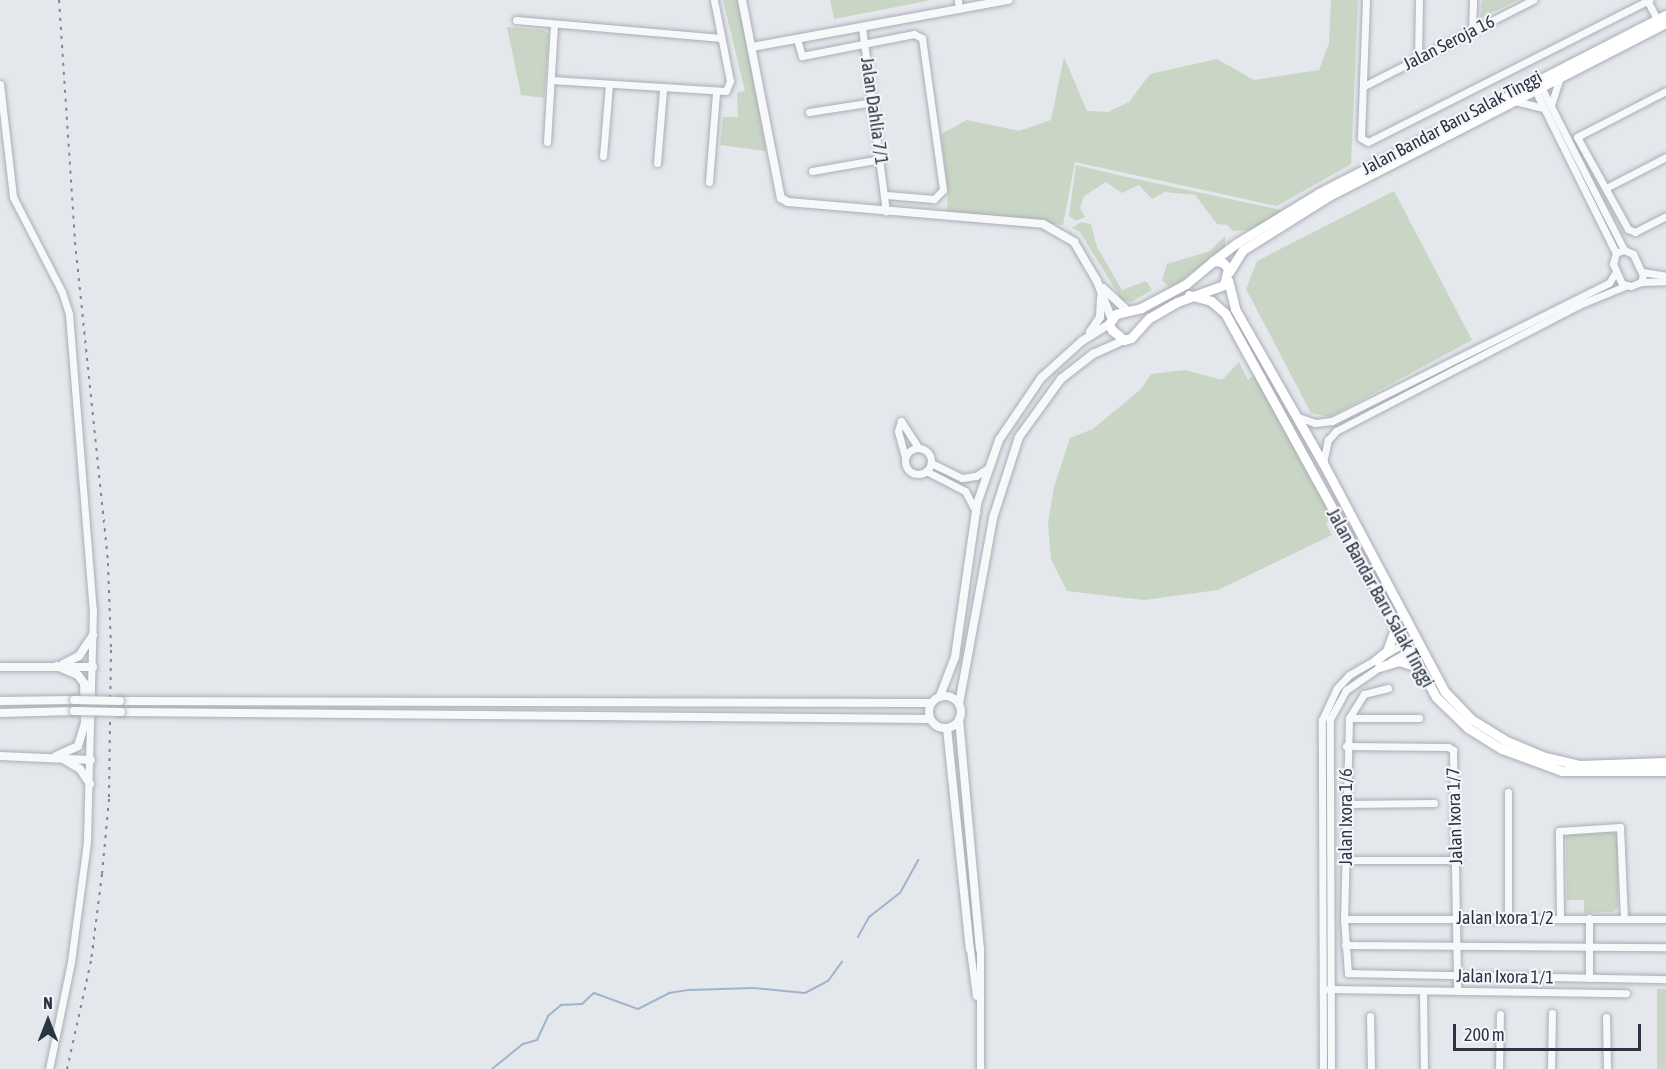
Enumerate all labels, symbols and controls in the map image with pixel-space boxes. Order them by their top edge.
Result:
street label: Jalan Seroja 16 [1400,11,1498,75]
street label: Jalan Dahlia 7/1 [856,56,892,166]
street label: Jalan Bandar Baru Salak Tinggi [1358,66,1546,180]
street label: Jalan Bandar Baru Salak Tinggi [1322,505,1438,691]
street label: Jalan Ixora 1/7 [1443,767,1467,865]
street label: Jalan Ixora 1/6 [1335,768,1357,866]
street label: Jalan Ixora 1/2 [1456,907,1554,929]
street label: Jalan Ixora 1/1 [1456,965,1554,989]
north arrow [18,991,78,1051]
text: N [43,994,53,1012]
scale bar [1456,1012,1644,1050]
text: 200 m [1464,1024,1505,1045]

